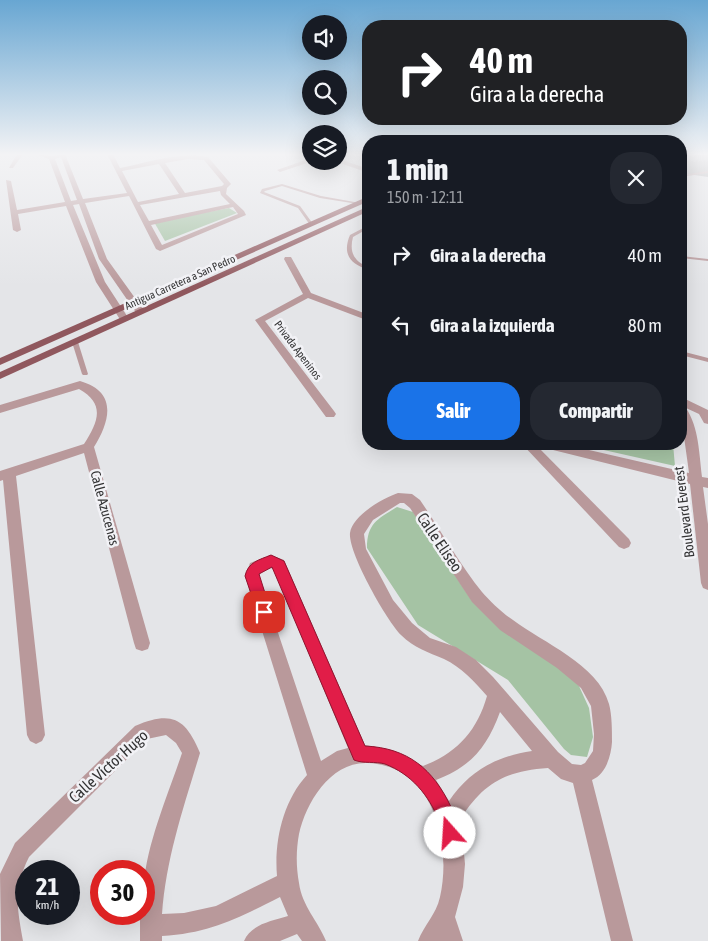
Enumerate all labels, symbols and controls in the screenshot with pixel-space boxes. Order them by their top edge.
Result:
map controls [302,15,347,170]
button: sound [302,15,347,60]
icon: right [387,40,452,105]
text: 40 m [470,40,533,80]
button: search [302,70,347,115]
text: Gira a la derecha [470,81,604,107]
button: layers [302,125,347,170]
text: 1 min [387,152,448,186]
button: close [610,152,662,204]
text: 150 m · 12:11 [387,188,464,206]
icon: right [387,241,415,269]
text: Gira a la derecha [430,244,546,266]
text: 40 m [628,244,662,266]
street label: Antigua Carretera a San Pedro [123,252,237,312]
icon: left [387,311,415,339]
text: Gira a la izquierda [430,314,555,336]
text: 80 m [628,314,662,336]
street label: Privada Apeninos [272,318,324,382]
button: Salir [387,382,520,440]
button: Compartir [530,382,662,440]
street label: Boulevard Everest [670,465,698,559]
street label: Calle Azucenas [87,469,123,547]
street label: Calle Eliseo [414,509,466,575]
pin [243,591,285,633]
icon: arrive [250,598,278,626]
street label: Calle Víctor Hugo [65,726,152,807]
position arrow [423,806,475,858]
speed limit sign: 30 [90,860,155,925]
text: 21 [36,872,59,900]
text: km/h [36,898,59,912]

